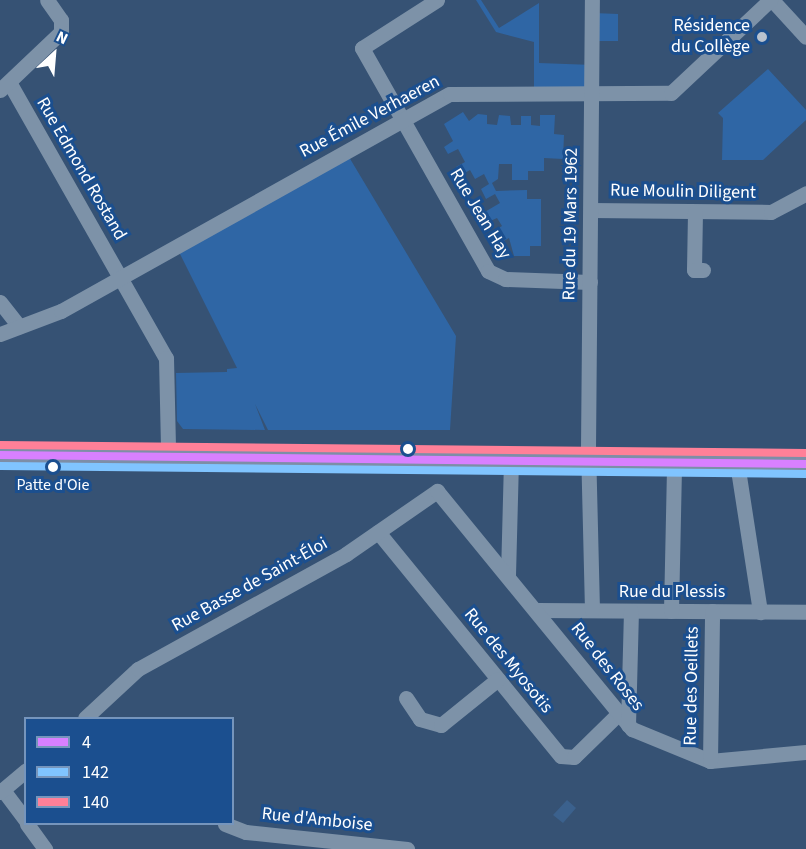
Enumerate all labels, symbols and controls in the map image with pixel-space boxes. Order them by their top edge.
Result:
place label: Résidence du Collège [671,16,750,58]
north arrow [24,24,84,84]
text: N [52,26,71,50]
marker: Résidence du Collège [755,30,769,44]
street label: Rue Émile Verhaeren [296,71,444,163]
street label: Rue Edmond Rostand [31,94,131,244]
street label: Rue du 19 Mars 1962 [559,147,583,301]
street label: Rue Jean Hay [445,165,515,263]
street label: Rue Moulin Diligent [610,180,756,204]
unlabelled marker [402,443,414,455]
marker: Patte d'Oie [47,461,59,473]
place label: Patte d'Oie [17,475,89,495]
street label: Rue Basse de Saint-Éloi [168,533,332,637]
street label: Rue du Plessis [619,581,725,603]
street label: Rue des Myosotis [459,604,557,718]
street label: Rue des Roses [566,618,648,716]
street label: Rue des Oeillets [680,626,704,746]
legend [24,717,234,825]
text: 4 [82,730,91,755]
text: 142 [82,760,109,785]
text: 140 [82,790,109,815]
street label: Rue d'Amboise [260,803,374,837]

